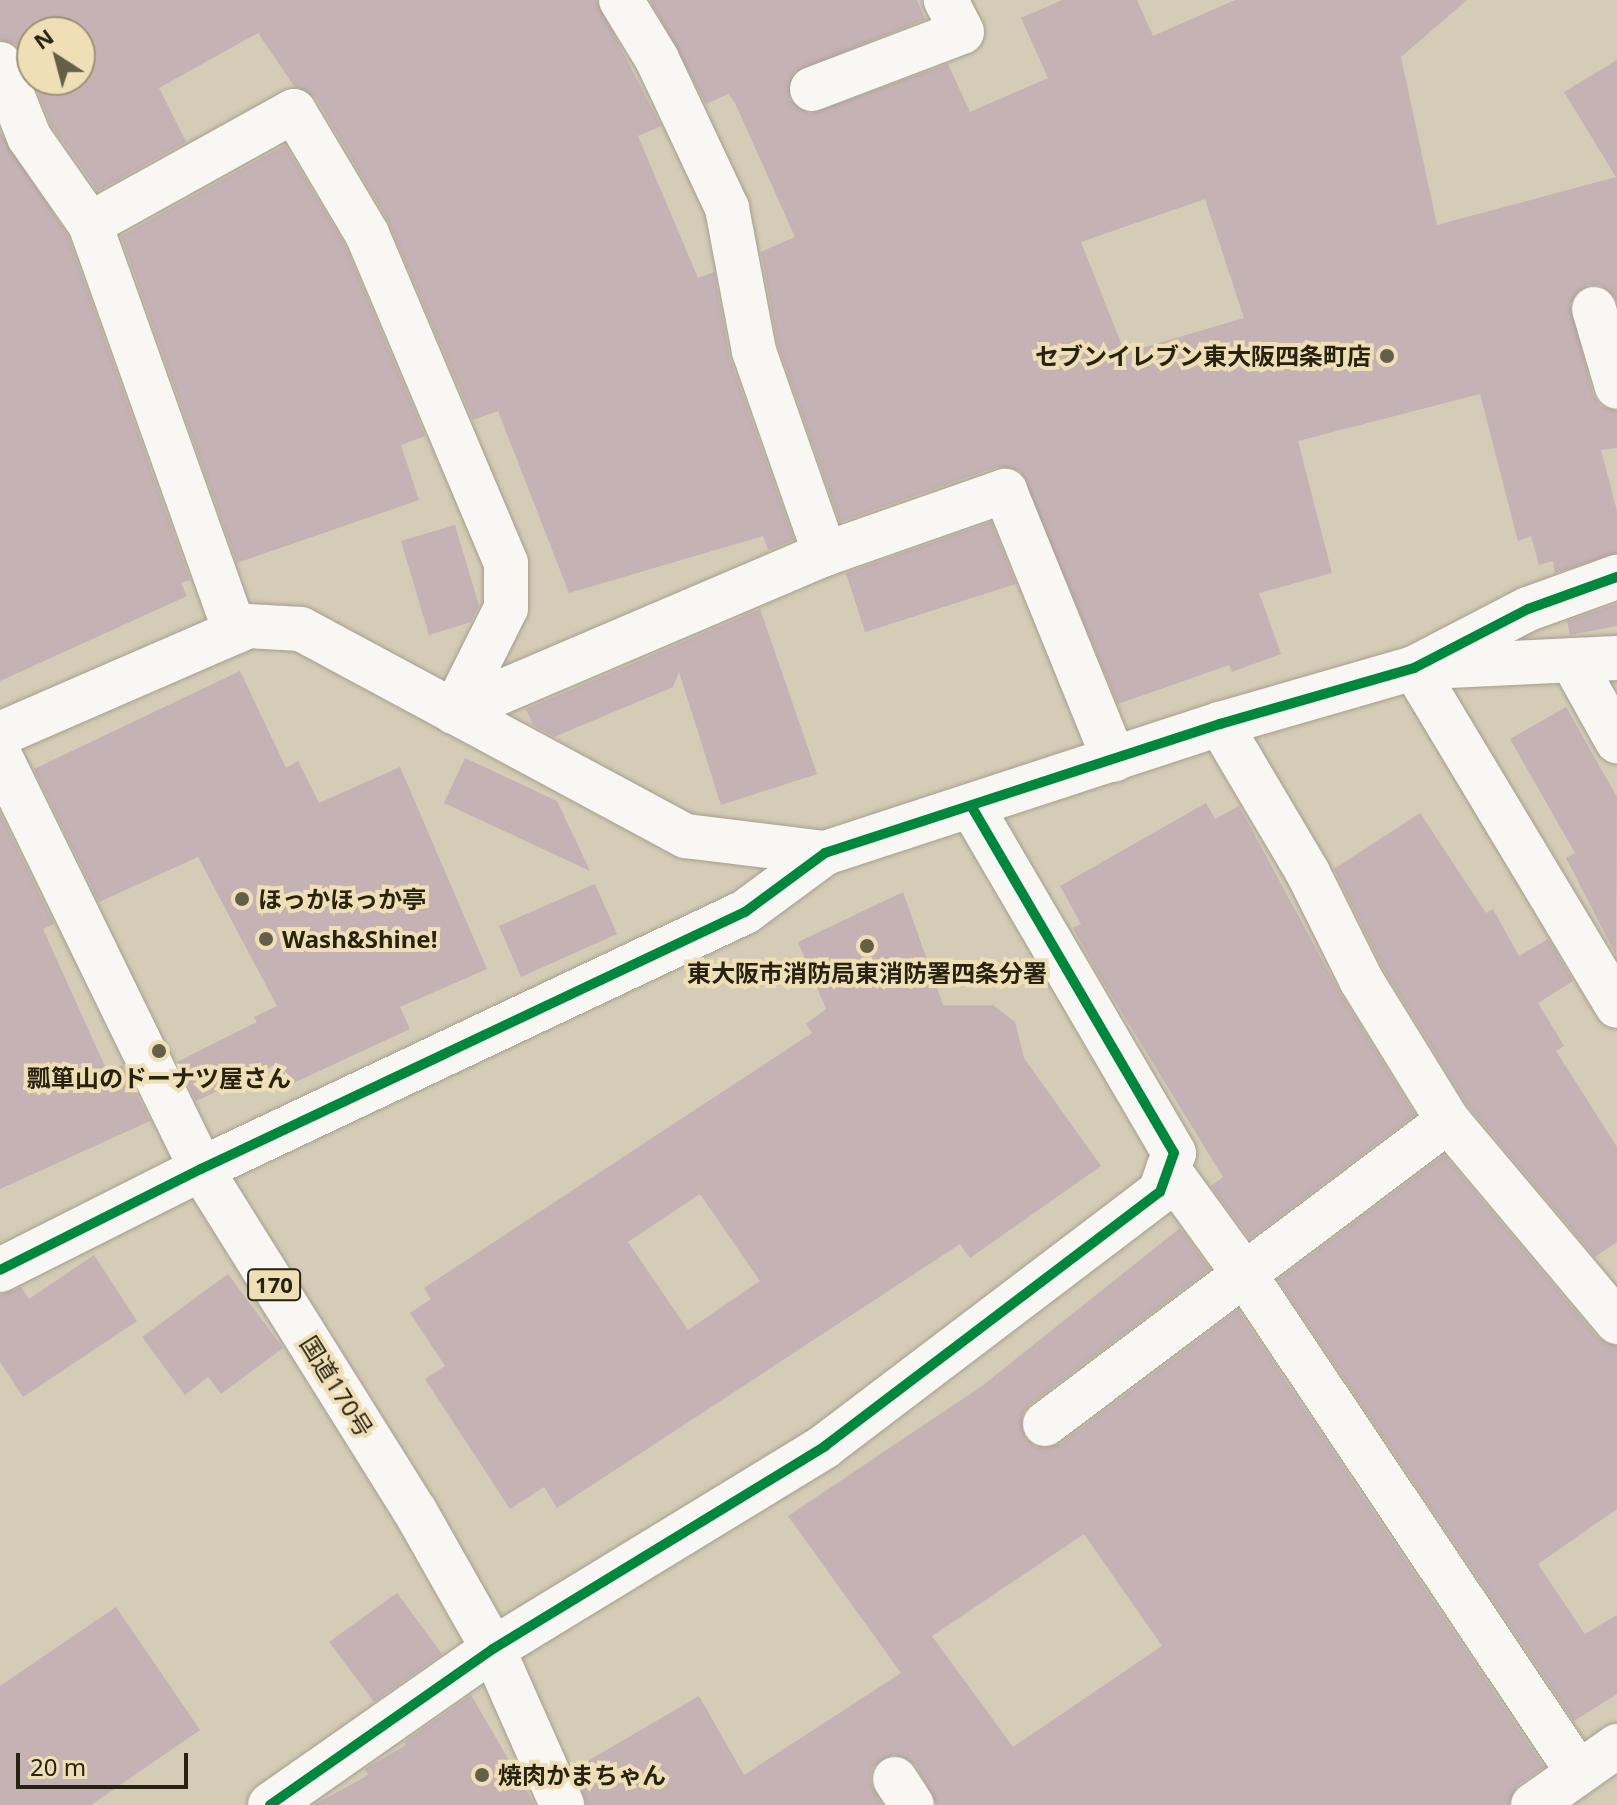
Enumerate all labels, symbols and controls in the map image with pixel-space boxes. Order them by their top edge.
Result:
north arrow [16,16,96,96]
text: N [27,21,59,56]
place label: セブンイレブン東大阪四条町店 [1035,342,1371,370]
marker: セブンイレブン東大阪四条町店 [1378,347,1396,365]
place label: ほっかほっか亭 [258,885,426,913]
marker: ほっかほっか亭 [233,890,251,908]
place label: Wash&Shine! [282,925,437,953]
marker: Wash&Shine! [257,930,275,948]
marker: 東大阪市消防局東消防署四条分署 [858,937,876,955]
place label: 東大阪市消防局東消防署四条分署 [687,959,1047,987]
marker: 瓢箪山のドーナツ屋さん [150,1042,168,1060]
place label: 瓢箪山のドーナツ屋さん [27,1064,291,1092]
road number: 170 [246,1267,302,1303]
street label: 国道170号 [295,1330,379,1442]
scale bar [20,1737,192,1787]
text: 20 m [30,1750,86,1783]
place label: 焼肉かまちゃん [498,1761,666,1789]
marker: 焼肉かまちゃん [473,1766,491,1784]

